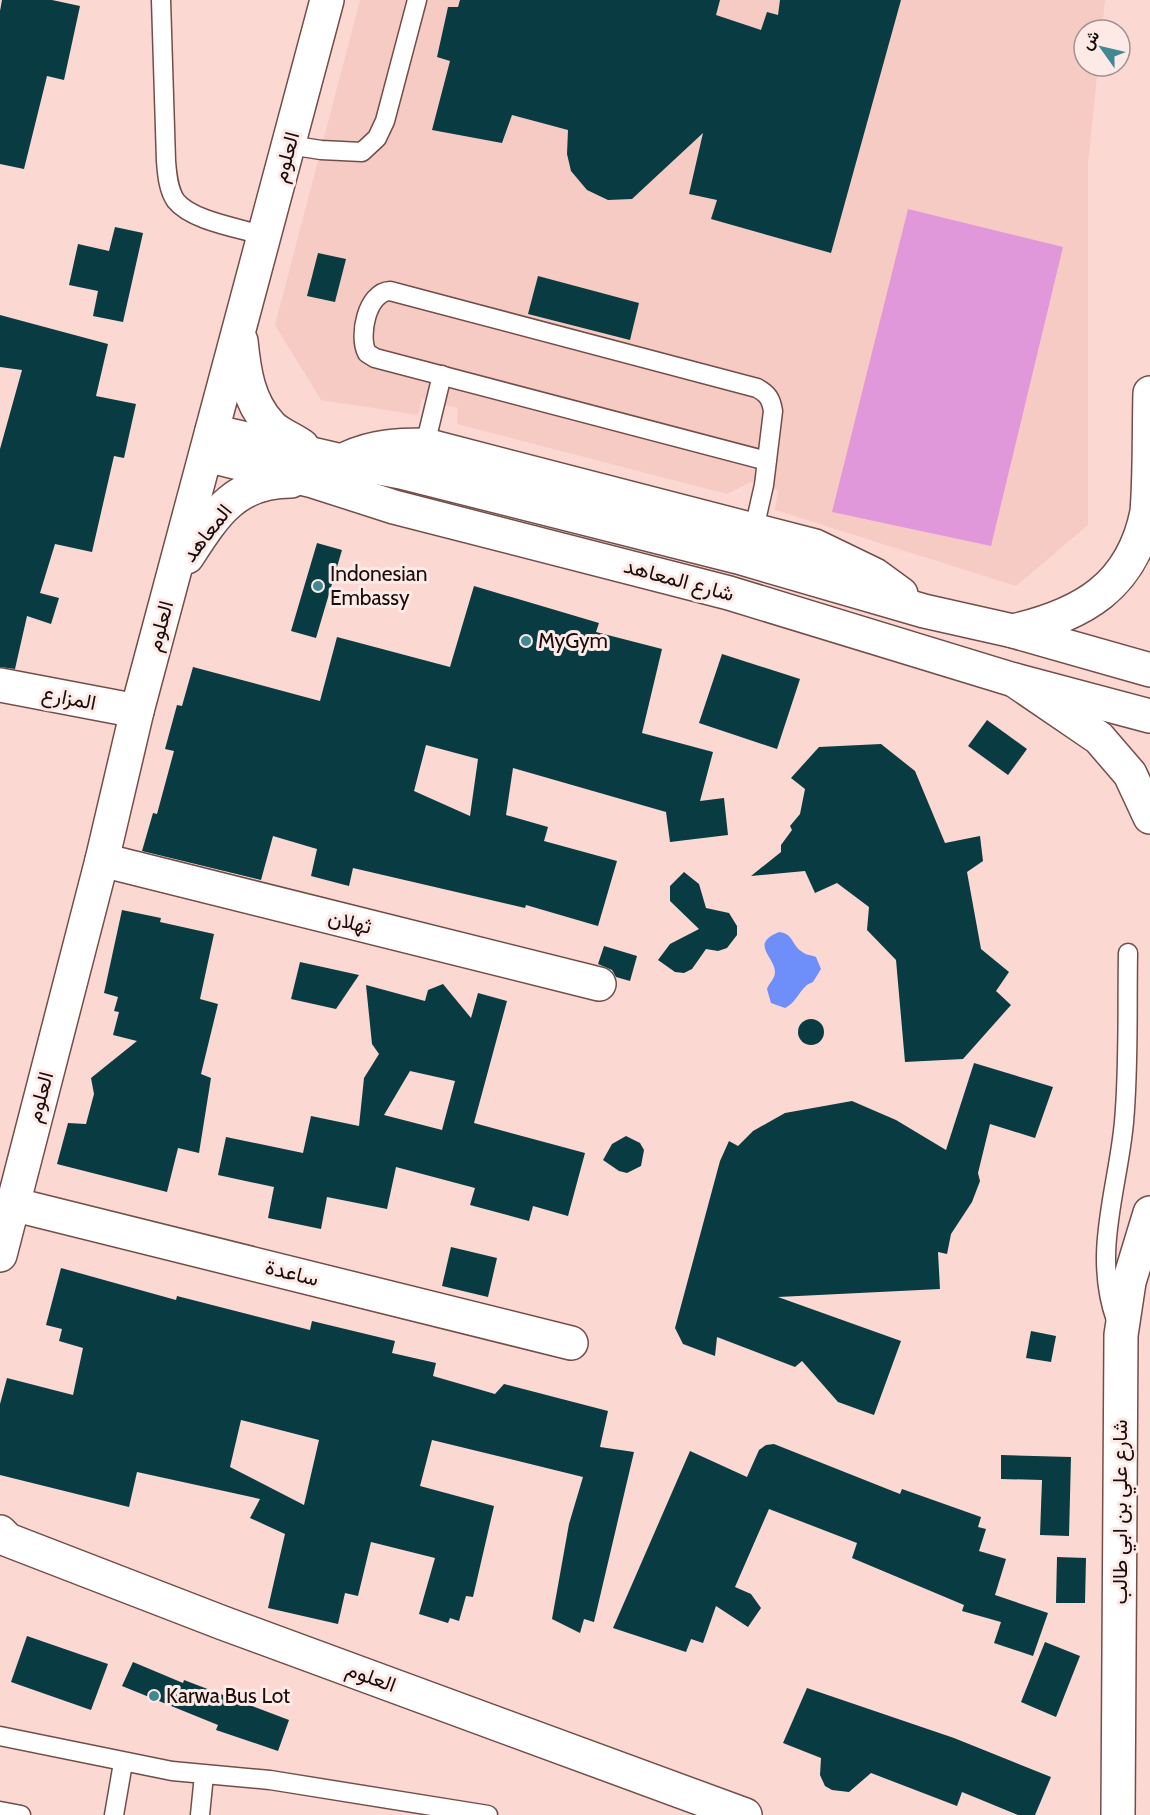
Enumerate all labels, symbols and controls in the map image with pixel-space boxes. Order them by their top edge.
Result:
north arrow [1072,18,1132,78]
text: ش [1077,27,1103,53]
street label: العلوم [267,129,306,185]
street label: المعاهد [176,499,237,566]
street label: شارع المعاهد [621,553,737,608]
place label: Indonesian Embassy [330,561,428,610]
marker: Indonesian Embassy [311,579,325,593]
street label: العلوم [141,598,180,654]
place label: MyGym [538,628,608,653]
marker: MyGym [519,634,533,648]
street label: المزارع [39,680,98,717]
street label: ثهلان [326,904,374,940]
street label: العلوم [21,1069,60,1125]
street label: ساعدة [263,1254,321,1291]
street label: شارع علي بن ابي طالب [1107,1419,1137,1605]
street label: العلوم [342,1656,400,1699]
place label: Karwa Bus Lot [166,1683,290,1708]
marker: Karwa Bus Lot [147,1689,161,1703]

